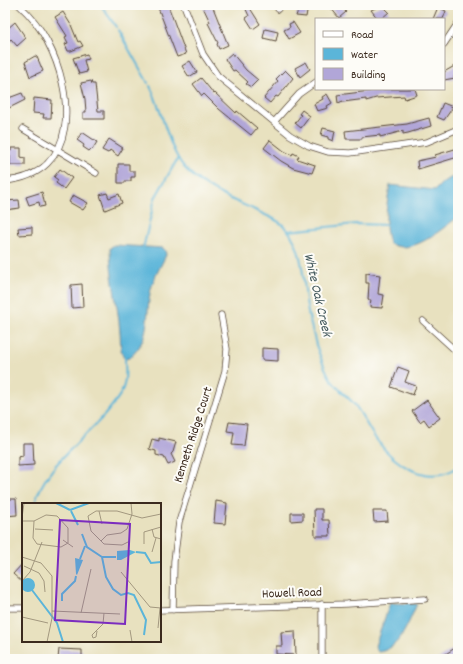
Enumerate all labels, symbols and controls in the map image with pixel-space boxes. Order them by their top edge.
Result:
legend [315,18,445,90]
text: Road [351,27,373,44]
text: Water [351,47,378,64]
text: Building [351,67,386,84]
water label: White Oak Creek [298,251,337,340]
street label: Kenneth Ridge Court [170,384,219,485]
inset map [22,503,161,642]
street label: Howell Road [262,583,322,605]

